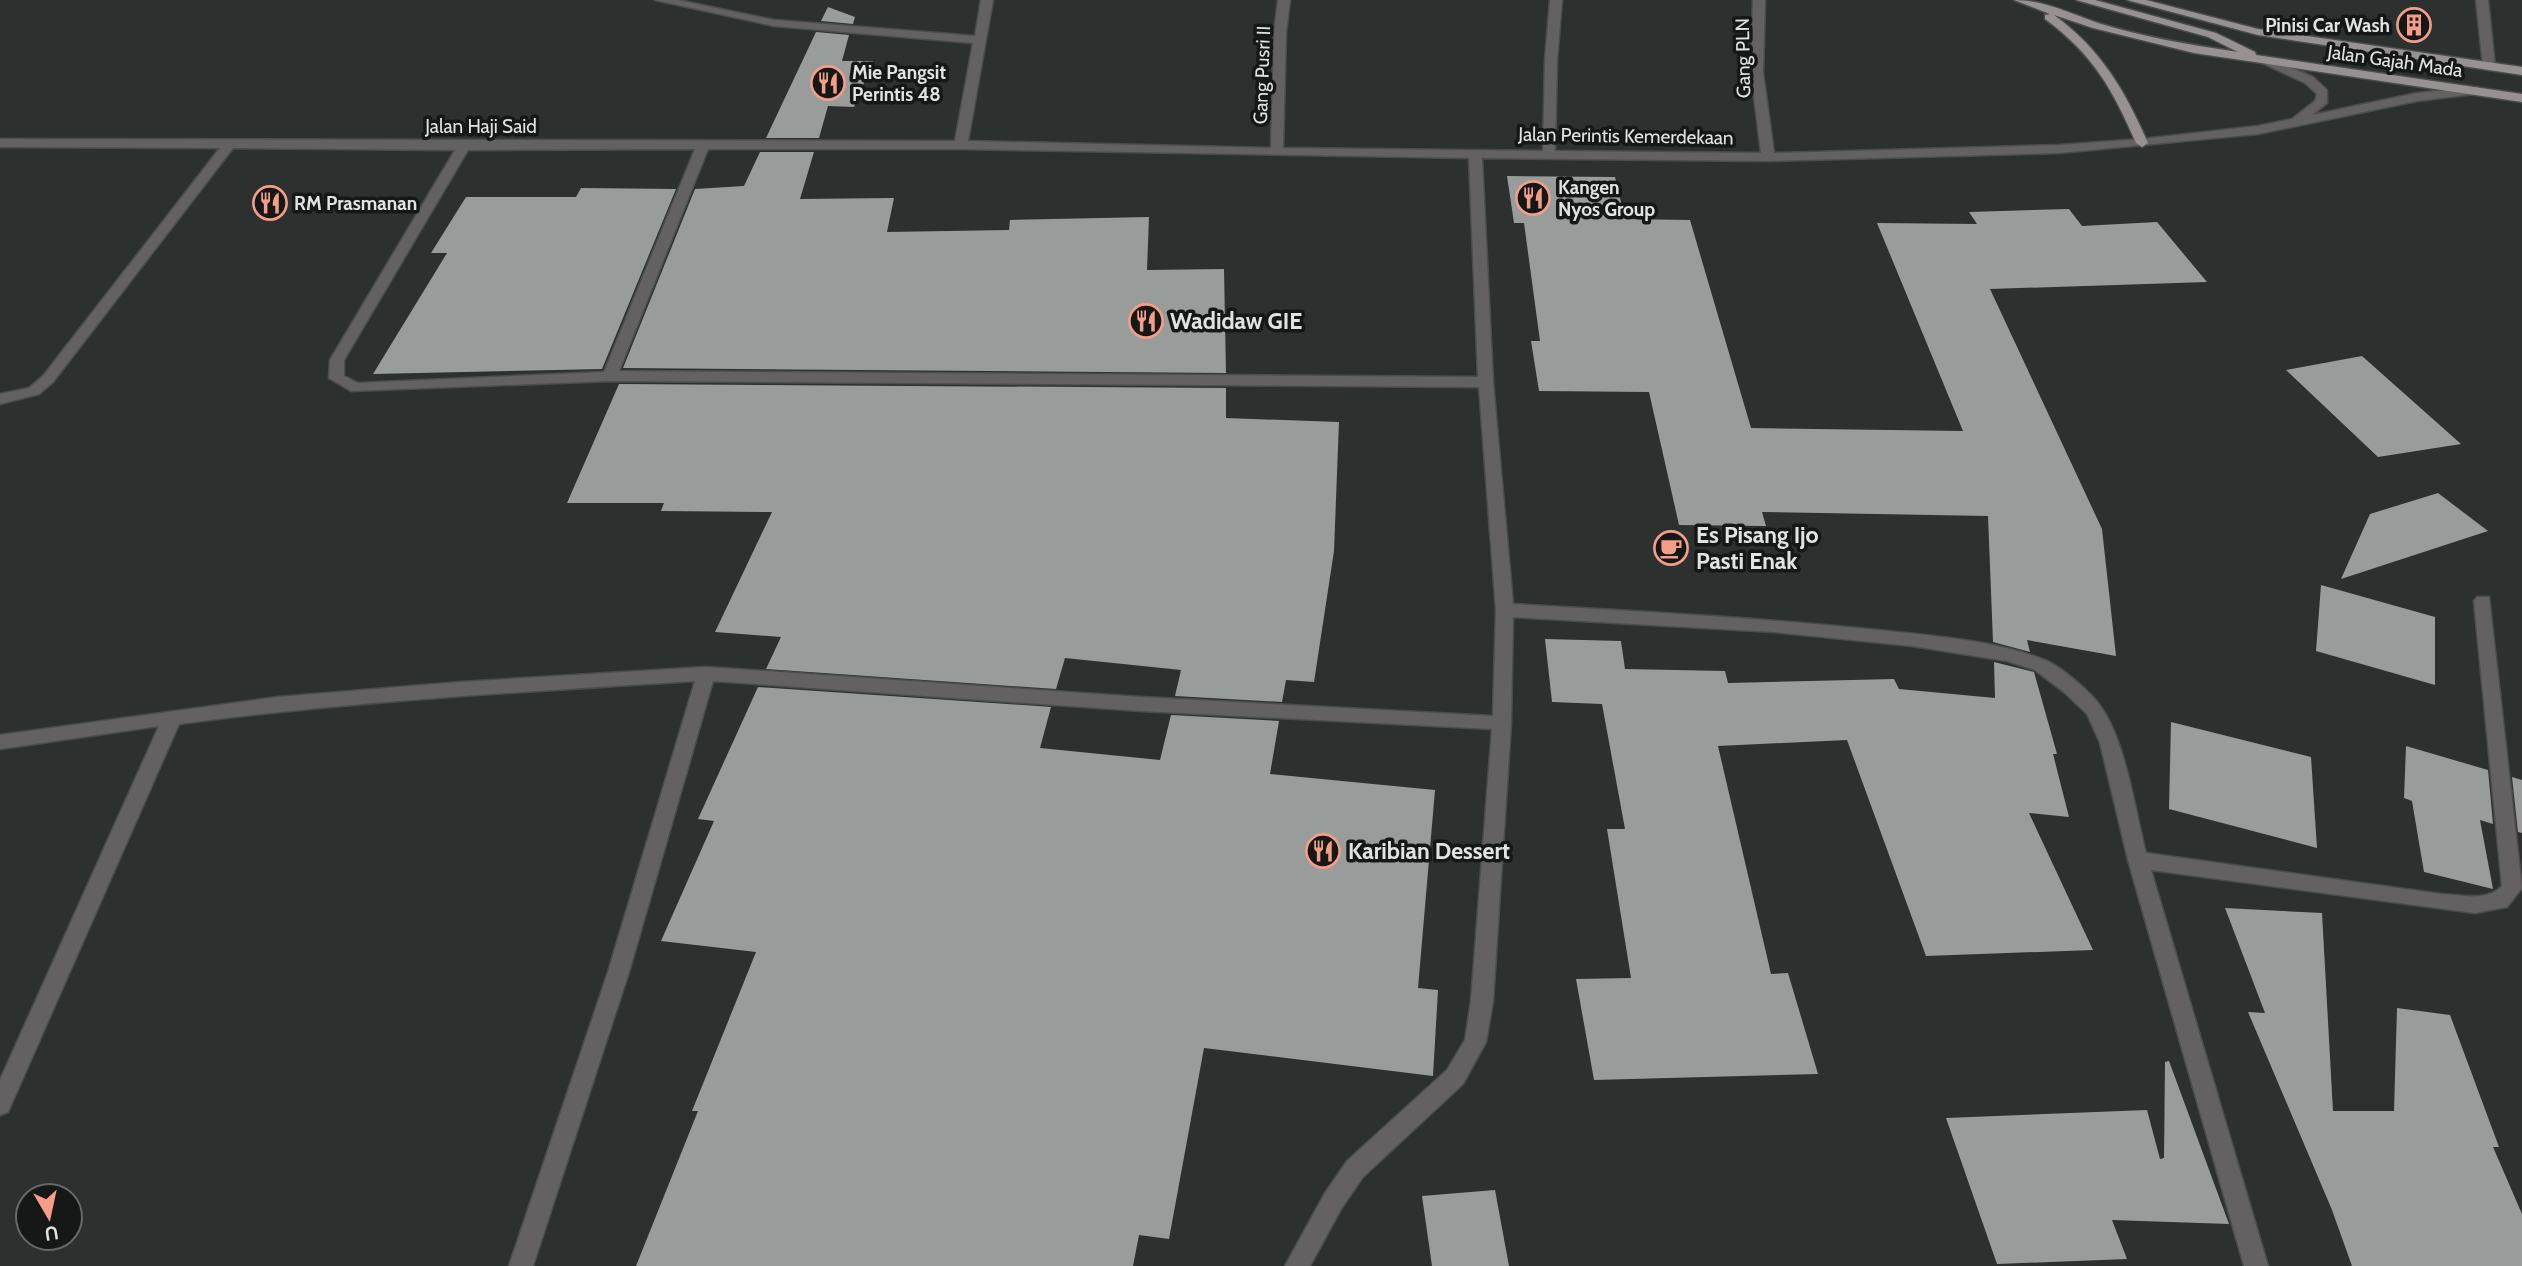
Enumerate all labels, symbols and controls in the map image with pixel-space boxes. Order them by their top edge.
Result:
building icon: Pinisi Car Wash [2395,6,2433,44]
place label: Pinisi Car Wash [2265,14,2390,37]
street label: Gang PLN [1731,18,1755,98]
street label: Gang Pusri II [1249,25,1275,125]
street label: Jalan Gajah Mada [2325,40,2464,82]
place label: Mie Pangsit Perintis 48 [852,61,946,106]
restaurant icon: Mie Pangsit Perintis 48 [809,64,847,102]
street label: Jalan Haji Said [424,115,537,138]
street label: Jalan Perintis Kemerdekaan [1517,123,1734,149]
place label: Kangen Nyos Group [1558,176,1655,221]
restaurant icon: Kangen Nyos Group [1514,179,1552,217]
restaurant icon: RM Prasmanan [251,184,289,222]
place label: RM Prasmanan [294,192,417,215]
restaurant icon: Wadidaw GIE [1127,302,1165,340]
place label: Wadidaw GIE [1170,307,1302,335]
place label: Es Pisang Ijo Pasti Enak [1696,521,1819,575]
cafe icon: Es Pisang Ijo Pasti Enak [1652,529,1690,567]
restaurant icon: Karibian Dessert [1304,832,1342,870]
place label: Karibian Dessert [1348,837,1510,865]
north arrow [14,1182,84,1252]
text: U [43,1221,60,1246]

